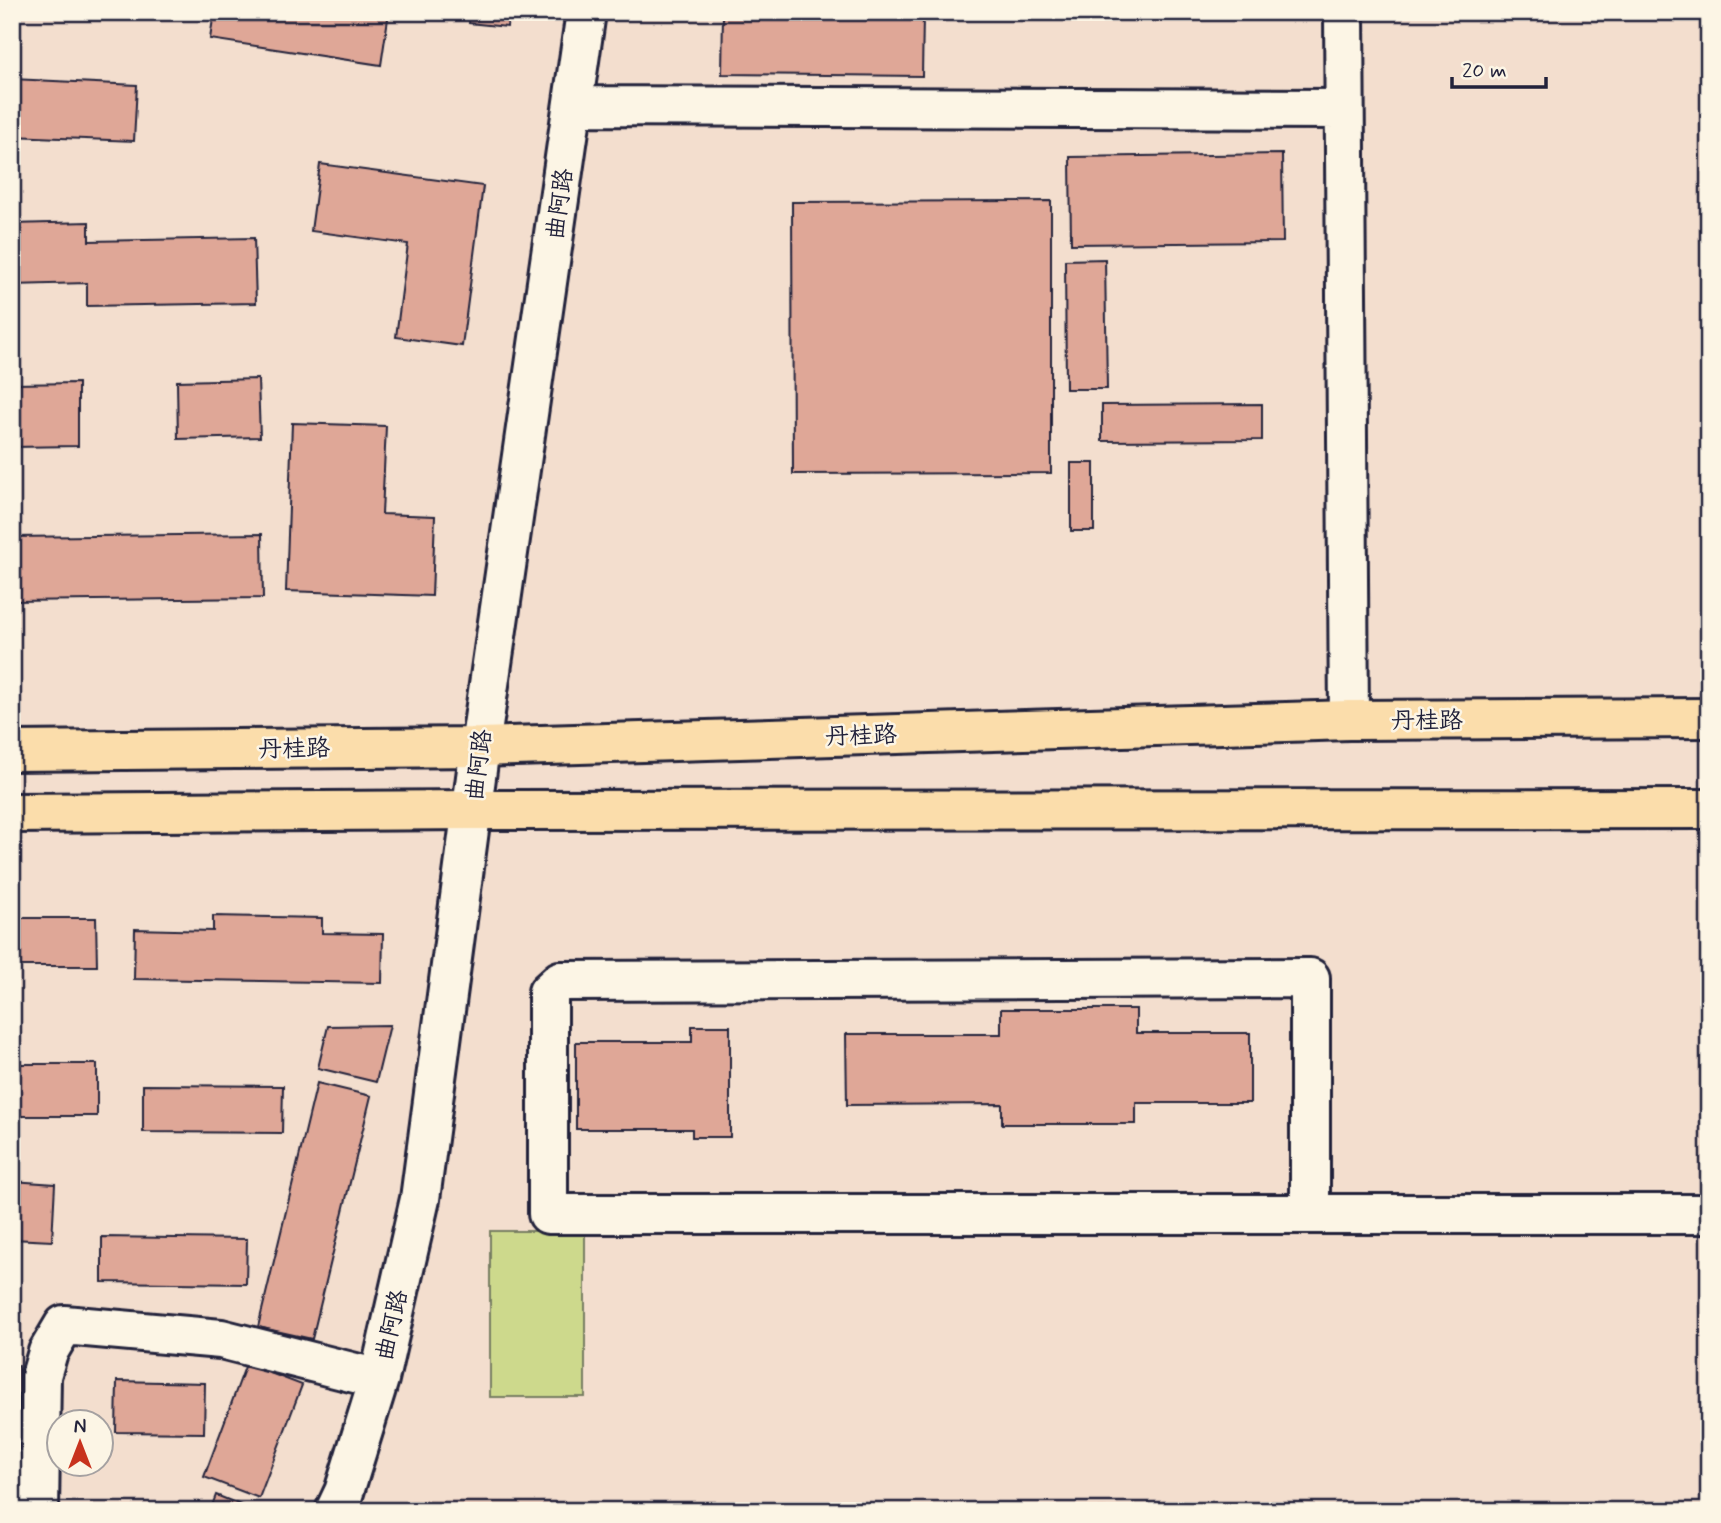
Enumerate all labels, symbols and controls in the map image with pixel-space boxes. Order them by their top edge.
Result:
scale bar [1452,46,1546,90]
text: 20 m [1462,57,1507,85]
street label: 曲阿路 [540,166,581,242]
street label: 丹桂路 [1391,706,1463,737]
street label: 丹桂路 [825,720,898,753]
street label: 曲阿路 [460,728,499,803]
street label: 丹桂路 [258,733,330,766]
street label: 曲阿路 [369,1287,416,1364]
north arrow [46,1408,116,1478]
text: N [74,1415,86,1440]

